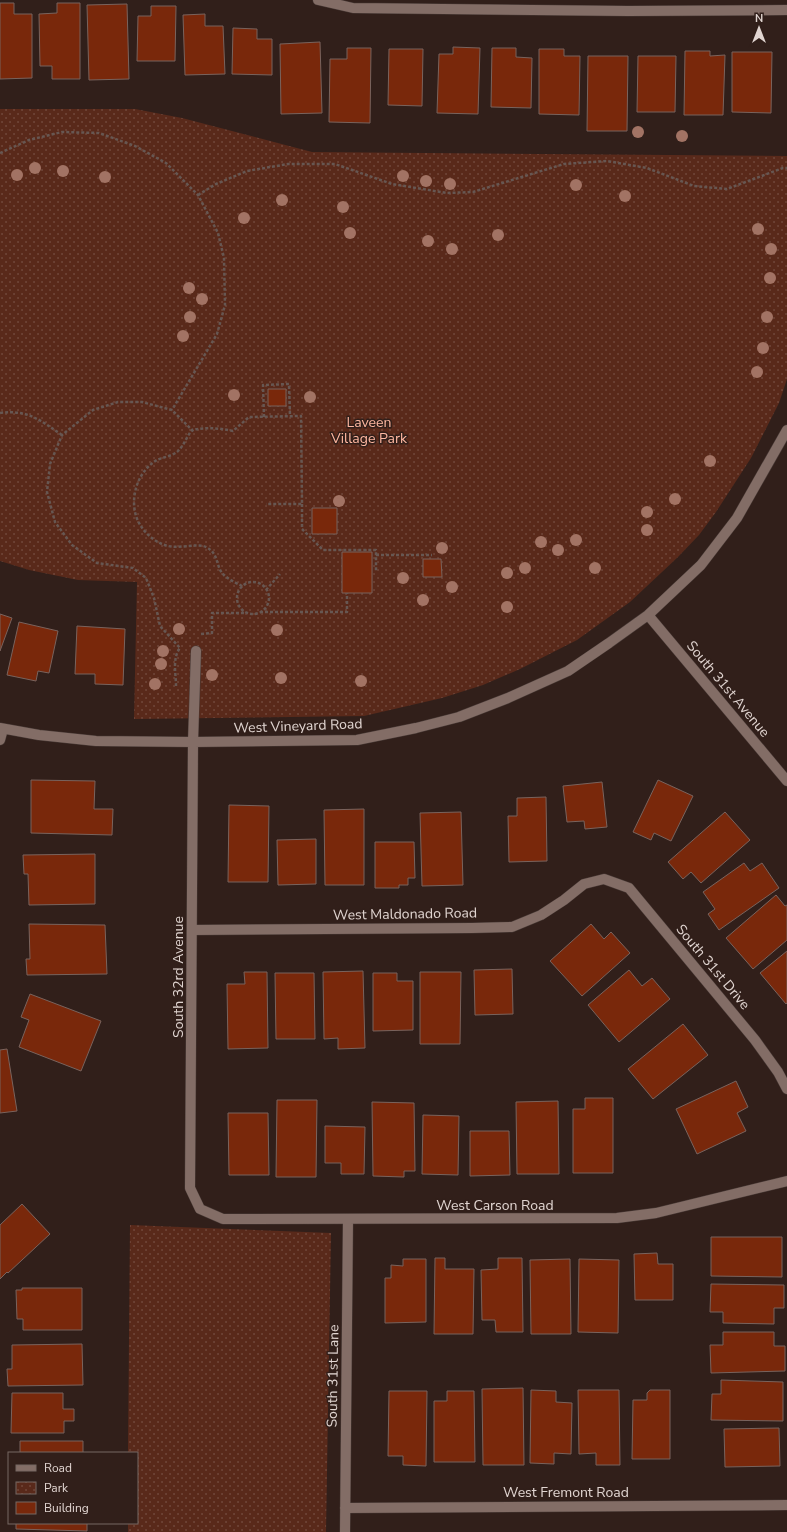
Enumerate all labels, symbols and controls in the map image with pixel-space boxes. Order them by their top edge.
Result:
north arrow [739,8,779,48]
text: N [755,11,763,26]
park label: Laveen Village Park [330,413,408,448]
street label: South 31st Avenue [682,637,774,741]
street label: West Vineyard Road [233,714,363,738]
street label: West Maldonado Road [333,903,477,925]
street label: South 32rd Avenue [169,916,188,1038]
street label: South 31st Drive [672,920,754,1014]
street label: West Carson Road [436,1196,554,1215]
street label: South 31st Lane [323,1324,343,1428]
legend [8,1452,138,1524]
text: Road [44,1460,72,1476]
text: Park [44,1480,69,1496]
street label: West Fremont Road [503,1483,629,1502]
text: Building [44,1500,89,1516]

